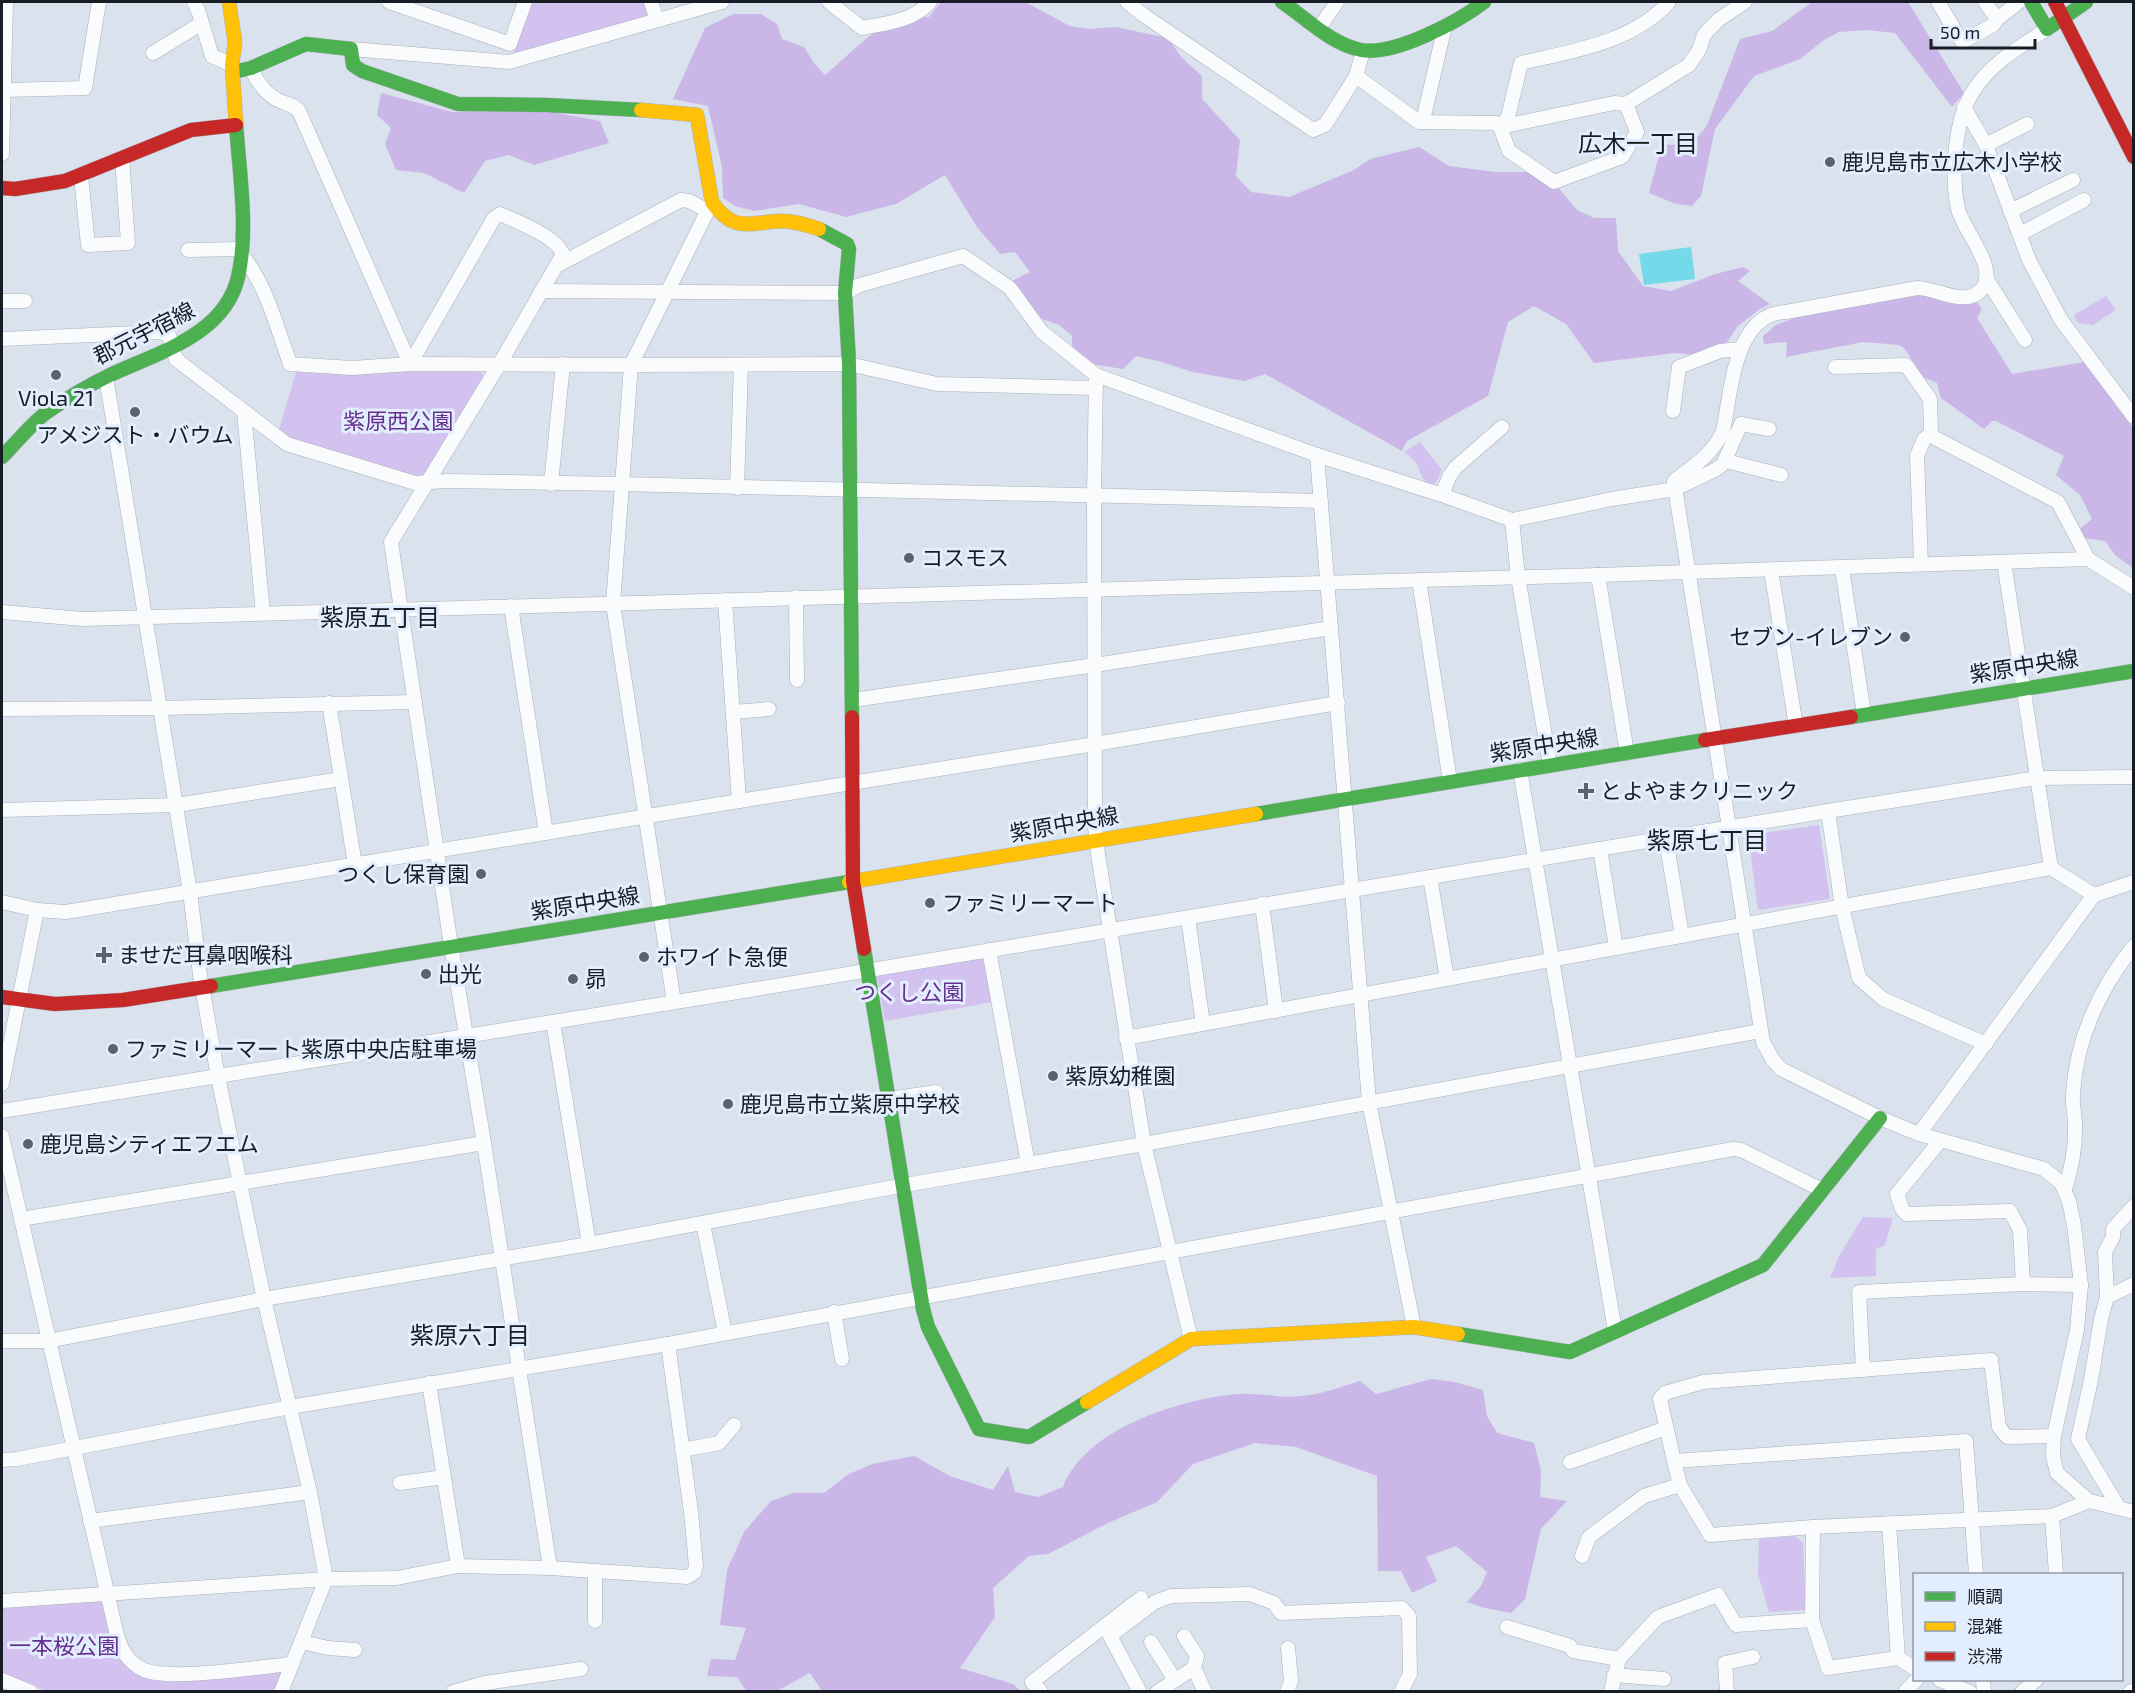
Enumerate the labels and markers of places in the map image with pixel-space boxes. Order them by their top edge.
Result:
place label: 鹿児島市立広木小学校 [1842,148,2062,174]
marker: 鹿児島市立広木小学校 [1823,155,1837,169]
marker: Viola 21 [49,368,63,382]
place label: Viola 21 [18,384,94,410]
marker: アメジスト・バウム [128,405,142,419]
place label: アメジスト・バウム [37,421,233,447]
place label: コスモス [921,544,1009,570]
marker: コスモス [902,551,916,565]
place label: セブン-イレブン [1729,623,1893,649]
marker: セブン-イレブン [1898,630,1912,644]
place label: とよやまクリニック [1600,777,1798,803]
marker: とよやまクリニック [1577,782,1595,800]
place label: つくし保育園 [337,860,469,886]
marker: つくし保育園 [474,867,488,881]
place label: ファミリーマート [942,889,1118,915]
marker: ファミリーマート [923,896,937,910]
place label: ませだ耳鼻咽喉科 [118,941,293,967]
place label: ホワイト急便 [656,943,788,969]
marker: ませだ耳鼻咽喉科 [95,946,113,964]
marker: ホワイト急便 [637,950,651,964]
place label: 出光 [438,960,482,986]
place label: 昴 [585,965,607,991]
marker: 出光 [419,967,433,981]
marker: 昴 [566,972,580,986]
place label: ファミリーマート紫原中央店駐車場 [125,1035,477,1061]
marker: ファミリーマート紫原中央店駐車場 [106,1042,120,1056]
place label: 紫原幼稚園 [1065,1062,1175,1088]
marker: 紫原幼稚園 [1046,1069,1060,1083]
place label: 鹿児島市立紫原中学校 [740,1090,960,1116]
marker: 鹿児島市立紫原中学校 [721,1097,735,1111]
place label: 鹿児島シティエフエム [40,1130,259,1156]
marker: 鹿児島シティエフエム [21,1137,35,1151]

